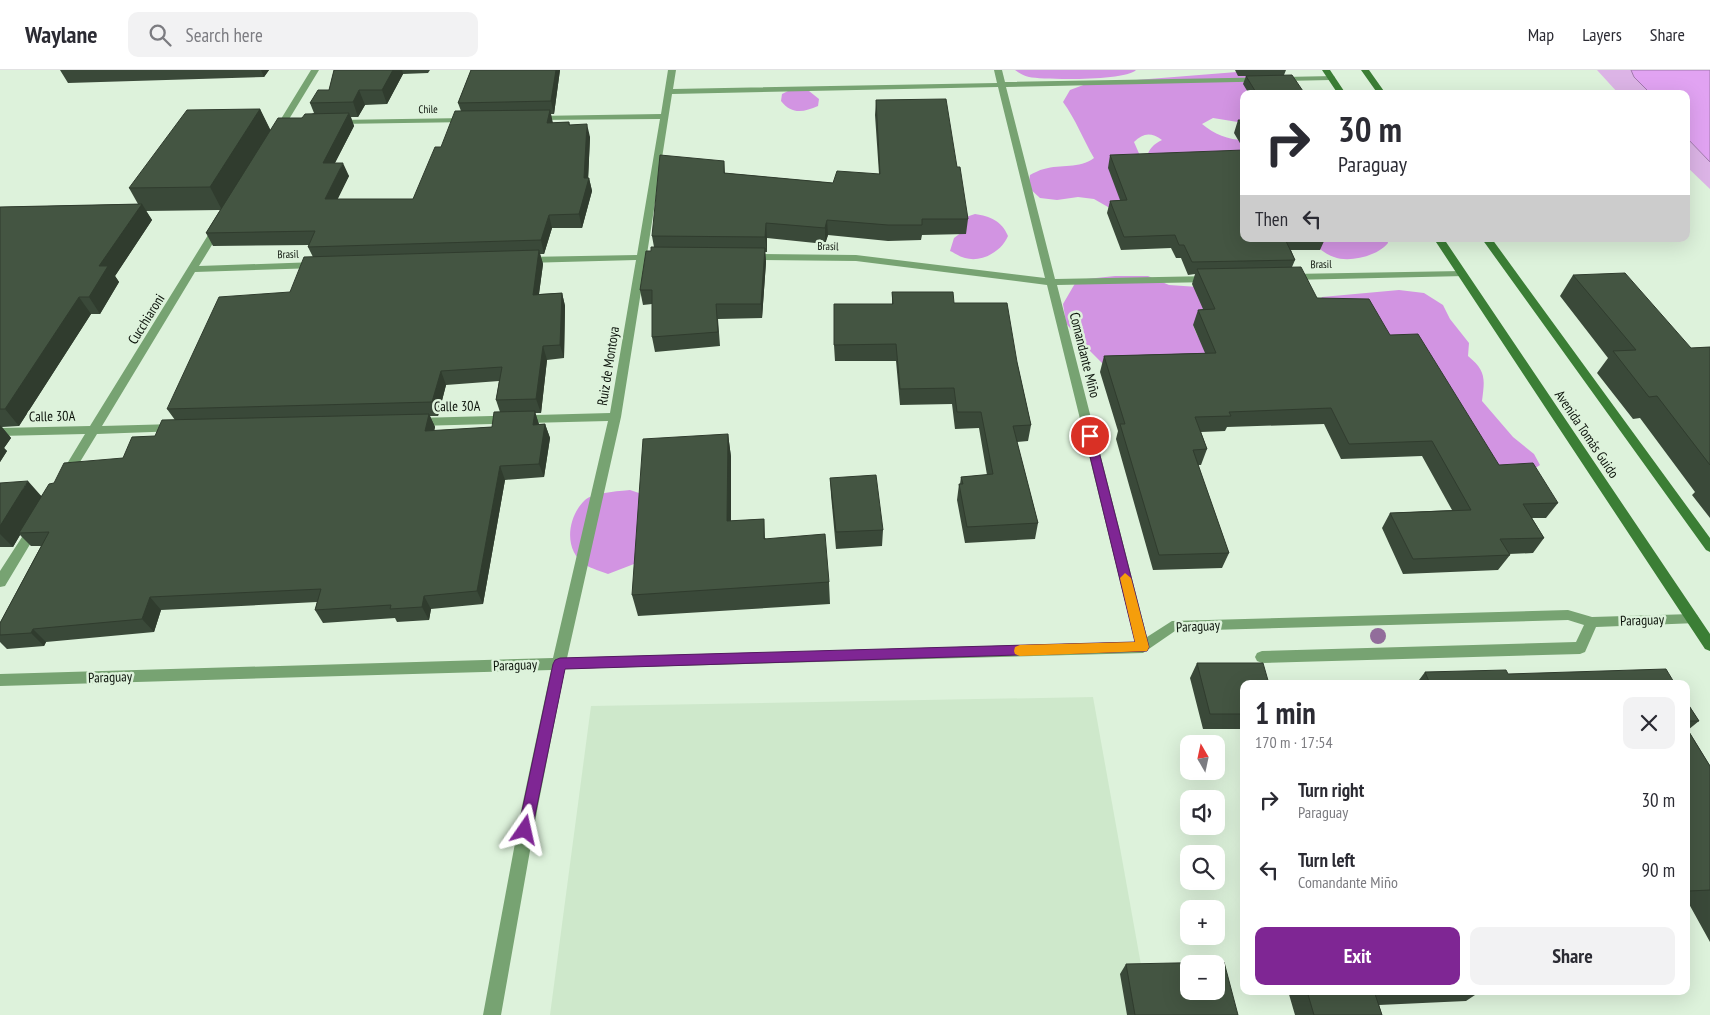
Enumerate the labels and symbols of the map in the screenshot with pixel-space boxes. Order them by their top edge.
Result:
street label: Chile [418,102,438,116]
street label: Brasil [817,239,839,253]
street label: Brasil [277,247,299,261]
street label: Brasil [1310,257,1332,271]
street label: Cucchiaroni [124,291,168,347]
street label: Comandante Miño [1066,310,1104,400]
street label: Ruiz de Montoya [593,325,623,407]
street label: Avenida Tomás Guido [1551,387,1623,481]
street label: Calle 30A [434,397,481,415]
street label: Calle 30A [29,407,76,425]
pin [1069,415,1111,457]
street label: Paraguay [1620,610,1665,630]
street label: Paraguay [1176,616,1221,636]
street label: Paraguay [493,655,538,675]
street label: Paraguay [88,667,133,687]
north arrow [1180,735,1225,780]
position arrow [498,803,550,855]

